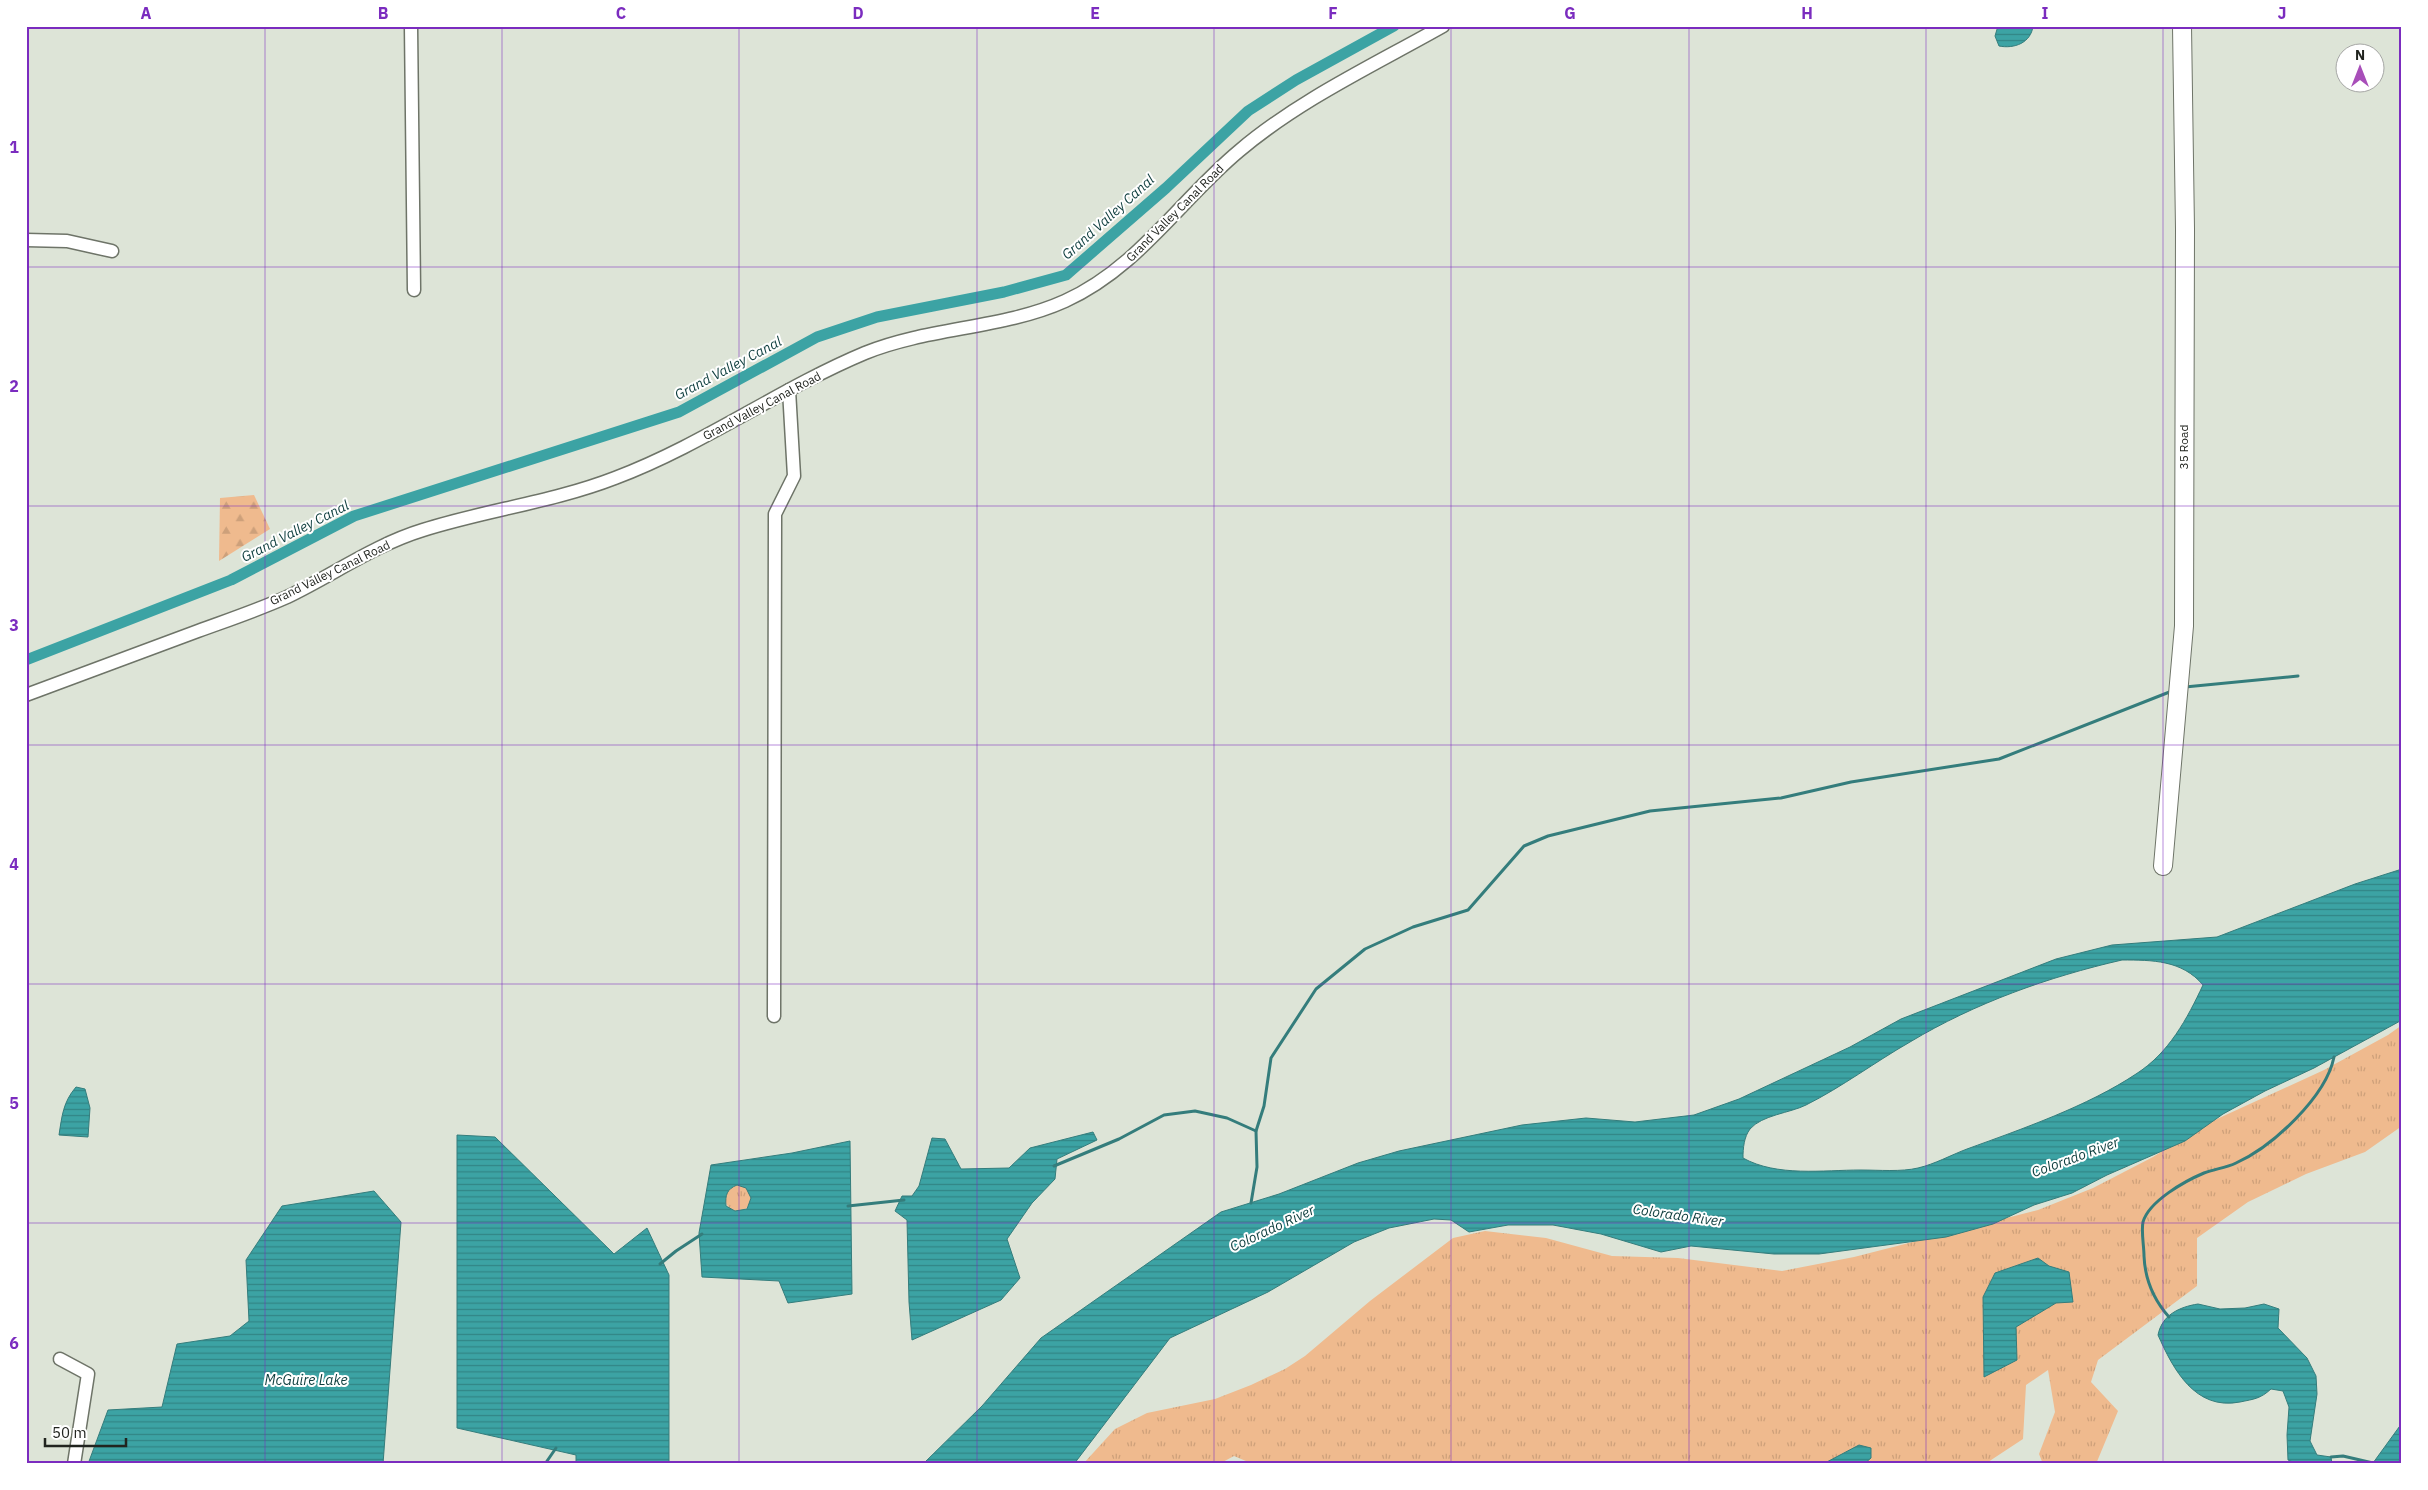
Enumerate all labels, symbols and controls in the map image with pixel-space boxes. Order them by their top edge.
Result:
text: A [141,3,152,23]
text: B [378,3,389,23]
text: C [616,3,626,23]
text: D [852,3,864,23]
text: E [1090,3,1100,23]
text: F [1328,3,1338,23]
text: G [1564,3,1576,23]
text: H [1801,3,1813,23]
text: I [2042,3,2049,23]
text: J [2278,3,2286,23]
north arrow [2336,42,2386,92]
text: N [2355,46,2365,64]
text: 1 [9,137,19,157]
street label: Grand Valley Canal Road [1123,161,1226,264]
water label: Grand Valley Canal [1058,170,1158,263]
water label: Grand Valley Canal [671,332,785,404]
street label: Grand Valley Canal Road [700,368,823,443]
text: 2 [9,376,19,396]
street label: 35 Road [2176,425,2191,469]
water label: Grand Valley Canal [238,496,352,566]
street label: Grand Valley Canal Road [267,537,392,608]
text: 3 [9,615,19,635]
text: 4 [9,854,19,874]
text: 5 [9,1093,19,1113]
water label: Colorado River [2029,1133,2122,1181]
water label: Colorado River [1227,1200,1318,1255]
water label: Colorado River [1632,1200,1725,1230]
text: 6 [9,1333,19,1353]
water label: McGuire Lake [264,1371,348,1389]
scale bar [45,1415,126,1447]
text: 50 m [52,1423,87,1442]

